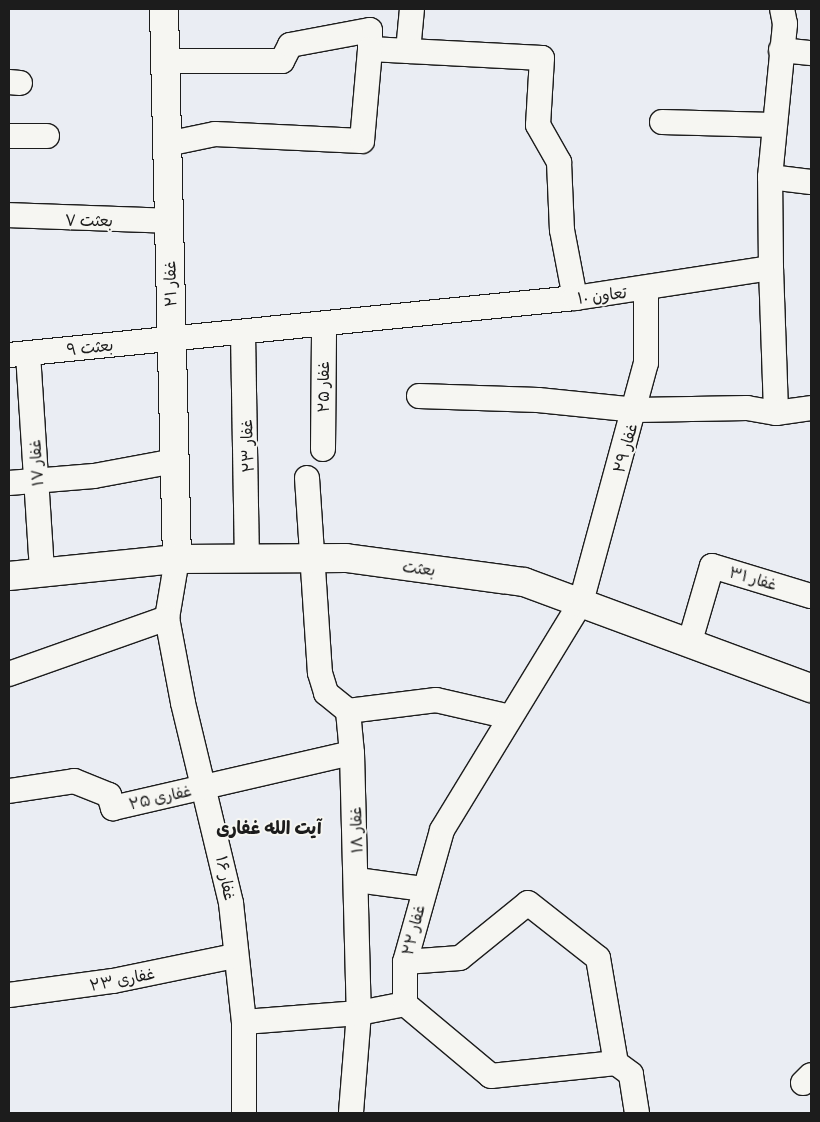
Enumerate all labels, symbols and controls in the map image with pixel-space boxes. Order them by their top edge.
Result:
street label: بعثت ۷ [65,210,113,230]
street label: غفار ۲۱ [160,261,180,307]
street label: تعاون ۱۰ [576,282,628,308]
street label: بعثت ۹ [66,335,114,359]
street label: غفار ۲۵ [313,361,333,413]
street label: غفار ۲۳ [236,419,258,473]
street label: غفار ۲۹ [609,421,641,475]
street label: غفار ۱۷ [25,439,47,487]
street label: بعثت [401,556,437,580]
street label: غفار ۳۱ [727,562,779,594]
street label: غفاری ۲۵ [127,780,193,814]
street label: غفار ۱۸ [346,806,366,854]
district label: آیت الله غفاری [216,817,322,839]
street label: غفار ۱۶ [212,854,240,902]
street label: غفار ۲۲ [397,903,429,957]
street label: غفاری ۲۳ [88,963,156,995]

